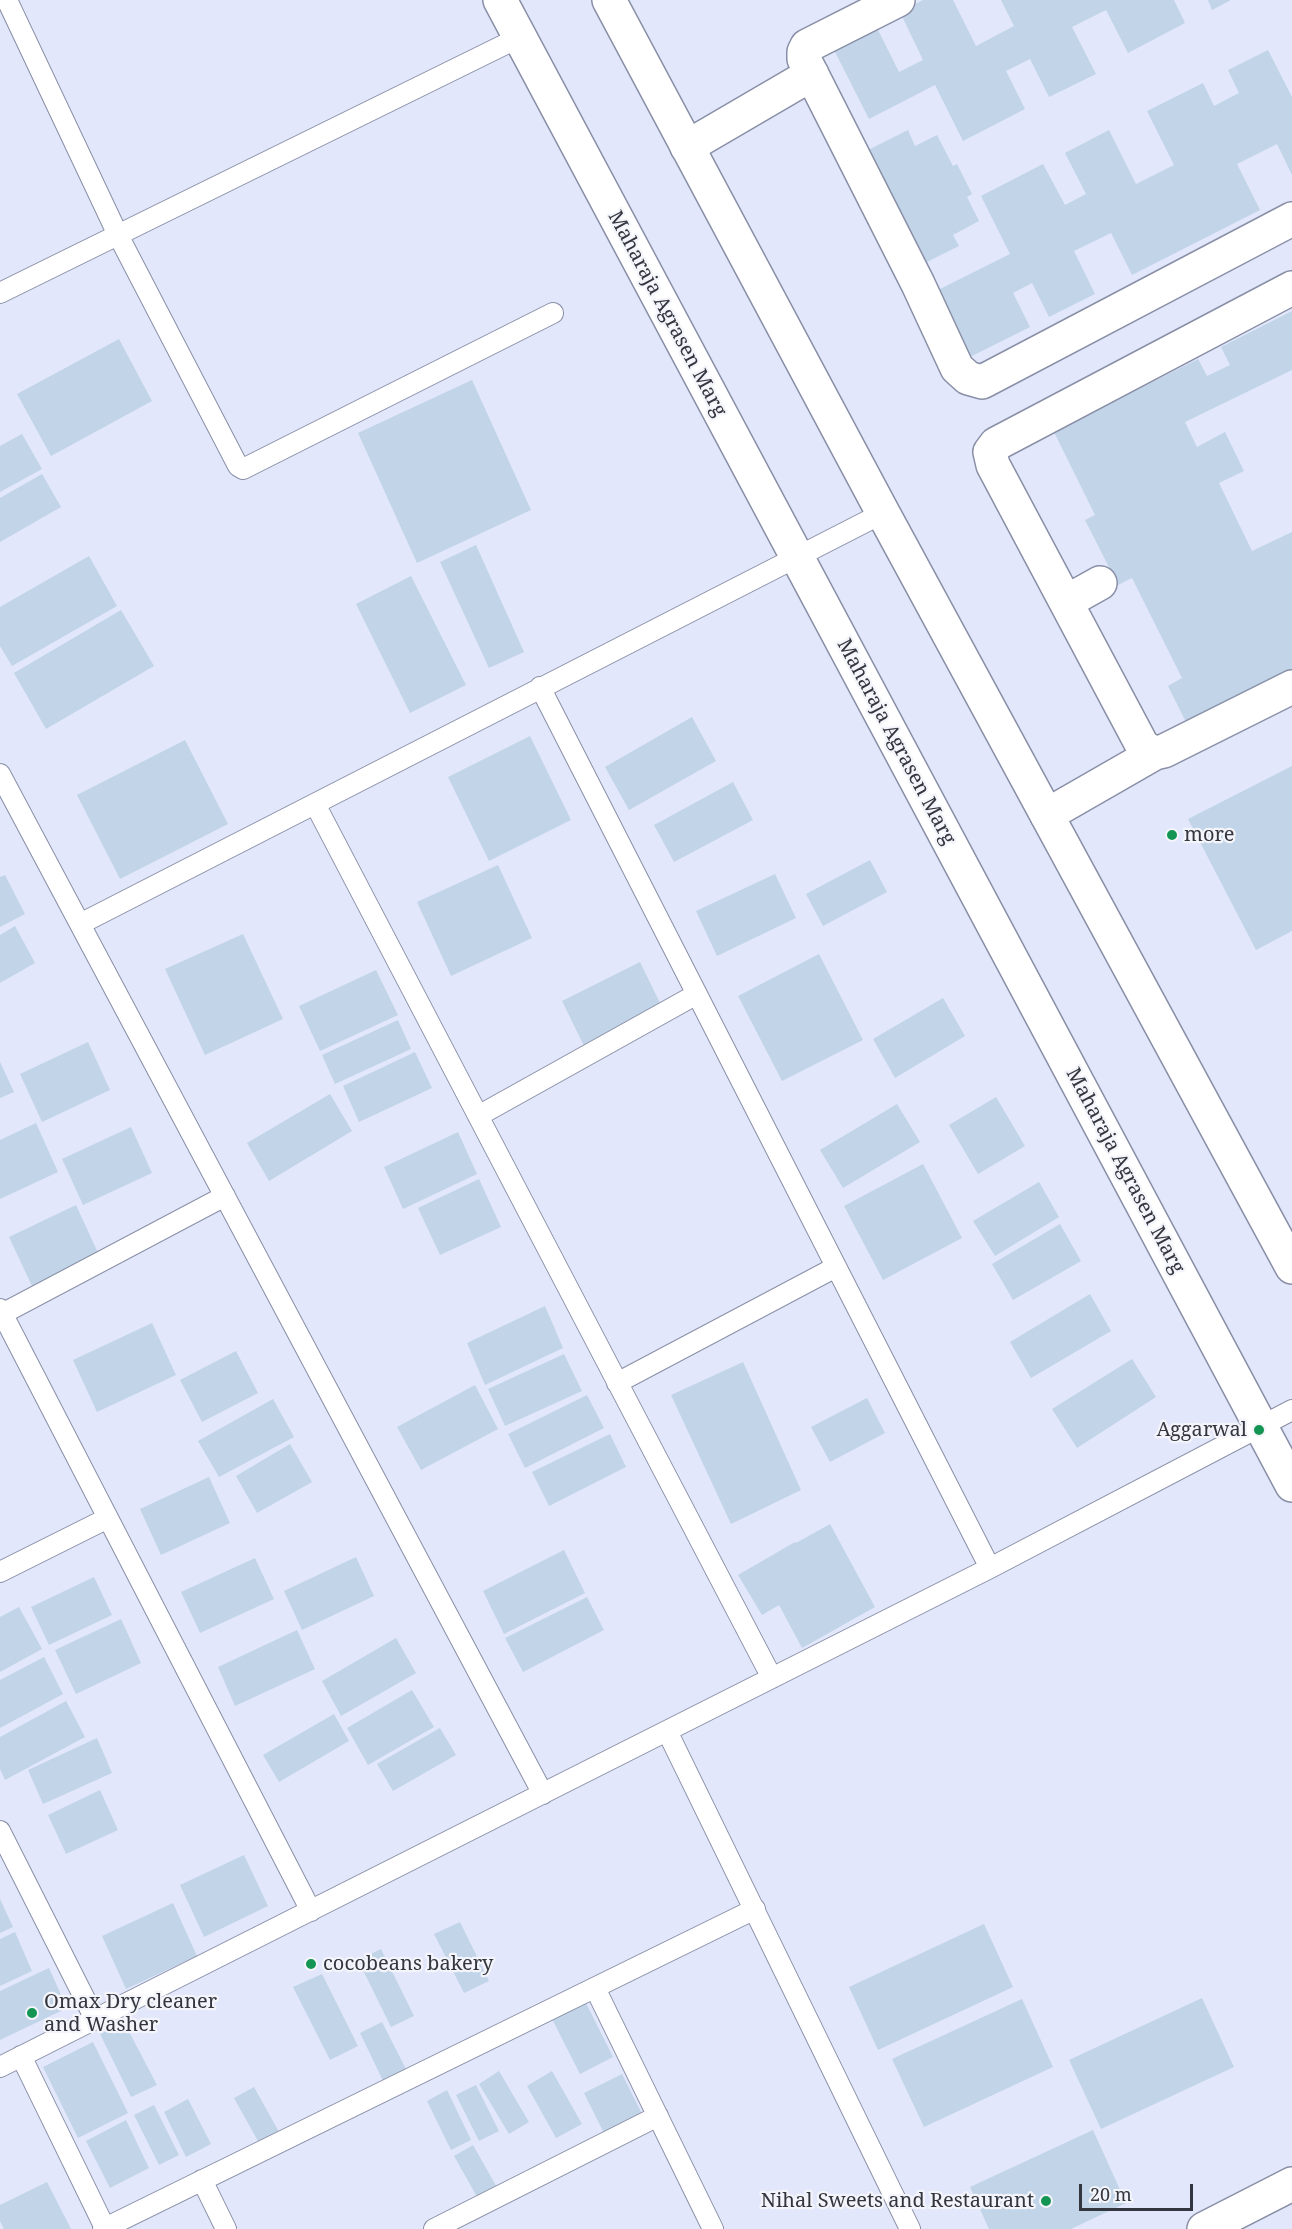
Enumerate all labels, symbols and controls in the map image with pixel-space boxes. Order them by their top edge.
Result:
street label: Maharaja Agrasen Marg [603,207,731,421]
street label: Maharaja Agrasen Marg [832,635,960,849]
place label: more [1184,823,1235,847]
marker: more [1165,828,1179,842]
street label: Maharaja Agrasen Marg [1061,1064,1189,1278]
place label: Aggarwal [1156,1418,1247,1442]
marker: Aggarwal [1252,1423,1266,1437]
place label: cocobeans bakery [323,1952,493,1976]
marker: cocobeans bakery [304,1957,318,1971]
place label: Omax Dry cleaner and Washer [44,1990,217,2037]
marker: Omax Dry cleaner and Washer [25,2006,39,2020]
scale bar [1082,2172,1196,2210]
text: 20 m [1090,2182,1132,2206]
place label: Nihal Sweets and Restaurant [761,2189,1034,2213]
marker: Nihal Sweets and Restaurant [1039,2194,1053,2208]

